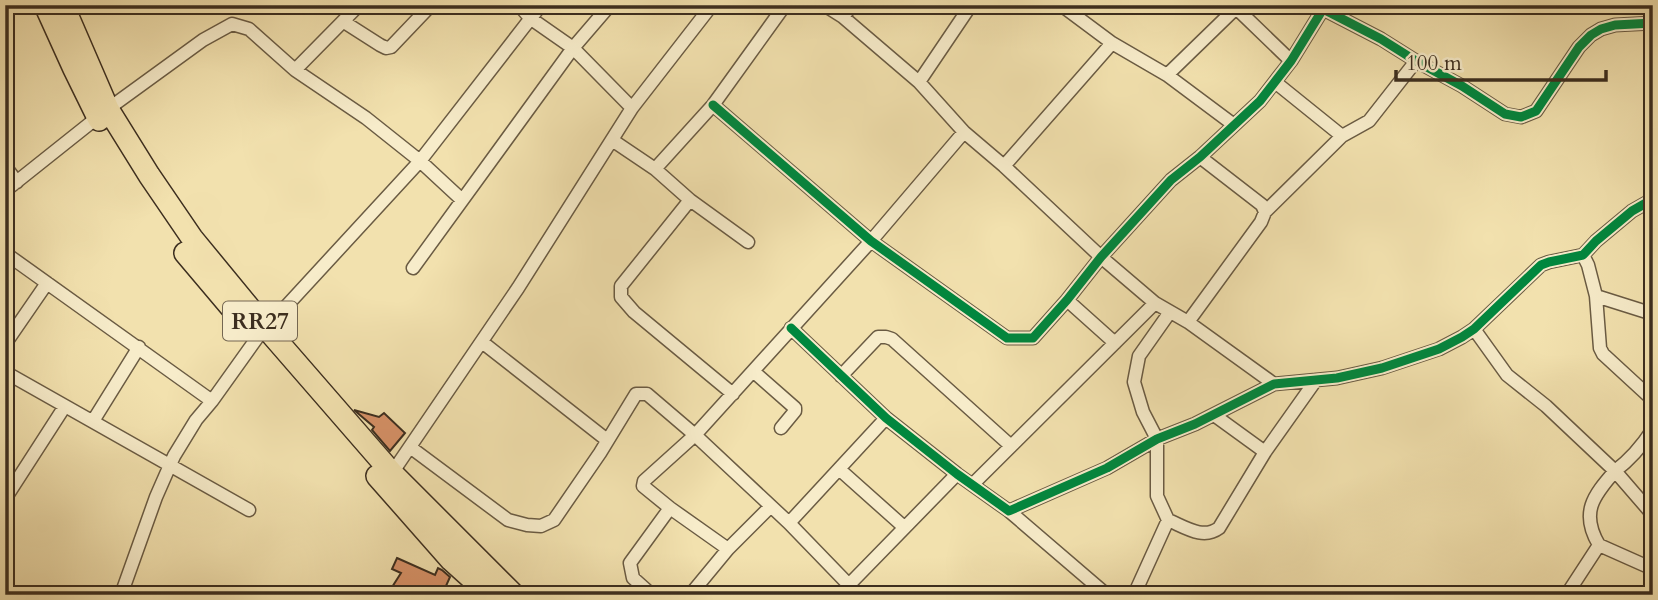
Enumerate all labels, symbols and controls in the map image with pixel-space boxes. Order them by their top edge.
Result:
scale bar [1396,38,1606,82]
text: 100 m [1406,49,1462,78]
road number: RR27 [223,302,297,340]

